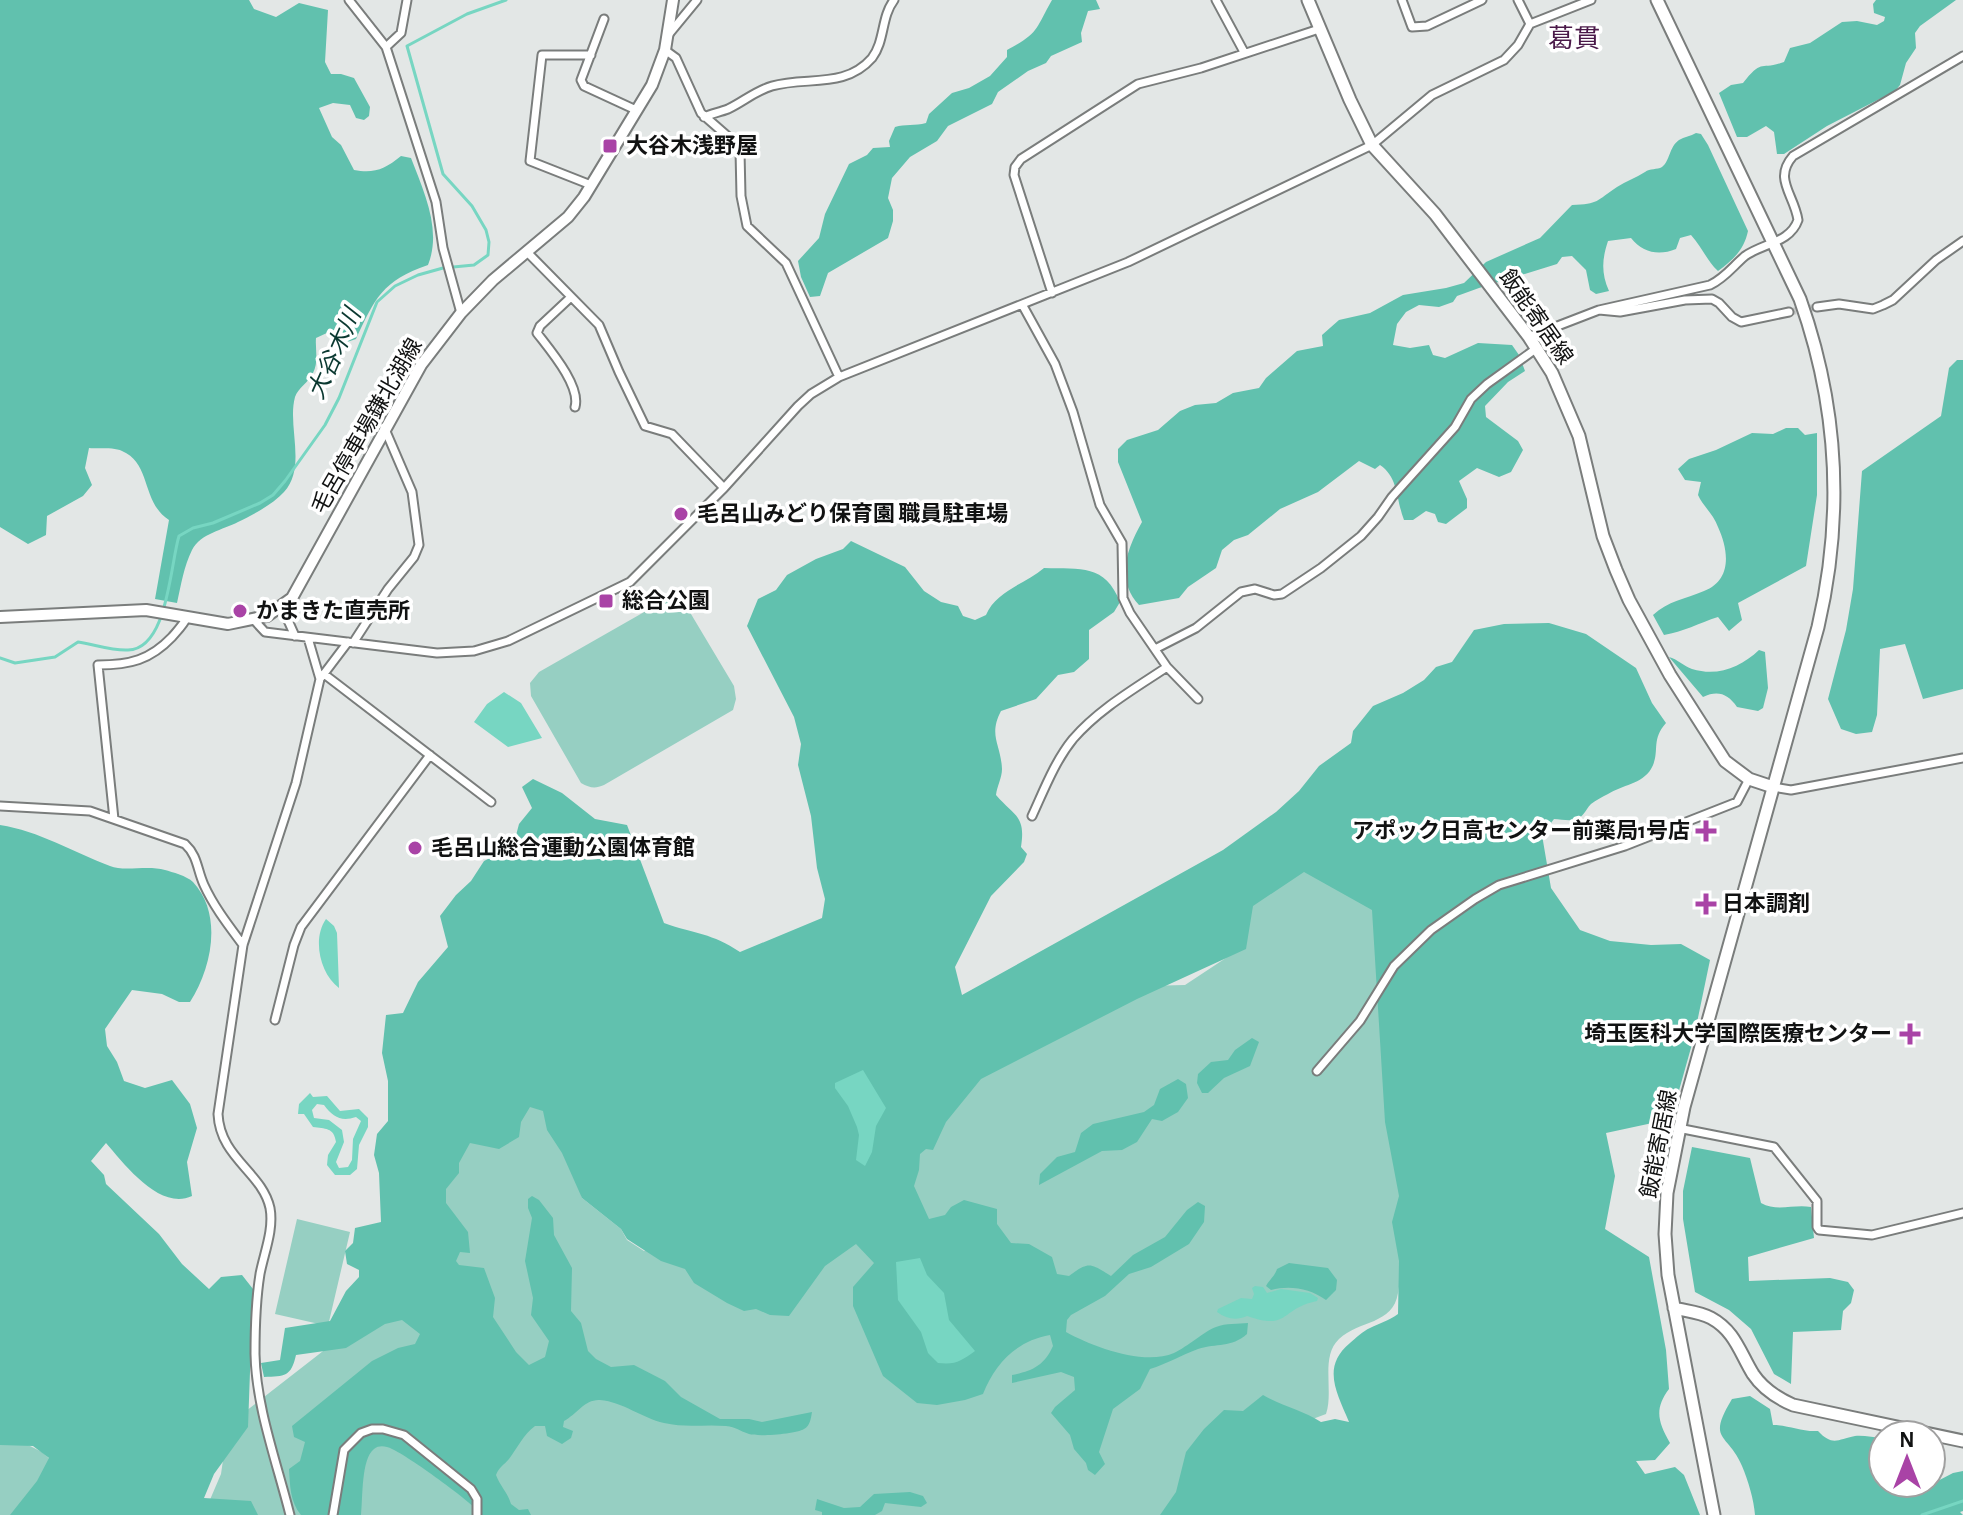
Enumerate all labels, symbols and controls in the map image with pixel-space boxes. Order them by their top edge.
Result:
district label: 葛貫 [1548,24,1600,52]
place label: 大谷木浅野屋 [626,134,758,157]
marker: 大谷木浅野屋 [601,137,619,155]
street label: 飯能寄居線 [1495,265,1577,368]
water label: 大谷木川 [303,302,367,403]
street label: 毛呂停車場鎌北湖線 [307,334,426,517]
place label: 毛呂山みどり保育園 職員駐車場 [697,501,1008,525]
marker: 毛呂山みどり保育園 職員駐車場 [672,505,690,523]
place label: 総合公園 [622,589,710,612]
marker: 総合公園 [597,592,615,610]
place label: かまきた直売所 [256,599,410,622]
marker: かまきた直売所 [231,602,249,620]
place label: アポック日高センター前薬局1号店 [1352,818,1690,842]
marker: アポック日高センター前薬局1号店 [1697,822,1715,840]
place label: 毛呂山総合運動公園体育館 [431,836,695,859]
marker: 毛呂山総合運動公園体育館 [406,839,424,857]
place label: 日本調剤 [1722,892,1810,915]
marker: 日本調剤 [1697,895,1715,913]
place label: 埼玉医科大学国際医療センター [1584,1022,1892,1045]
marker: 埼玉医科大学国際医療センター [1899,1023,1921,1045]
street label: 飯能寄居線 [1637,1088,1680,1200]
north arrow [1867,1419,1947,1499]
text: N [1899,1429,1915,1451]

